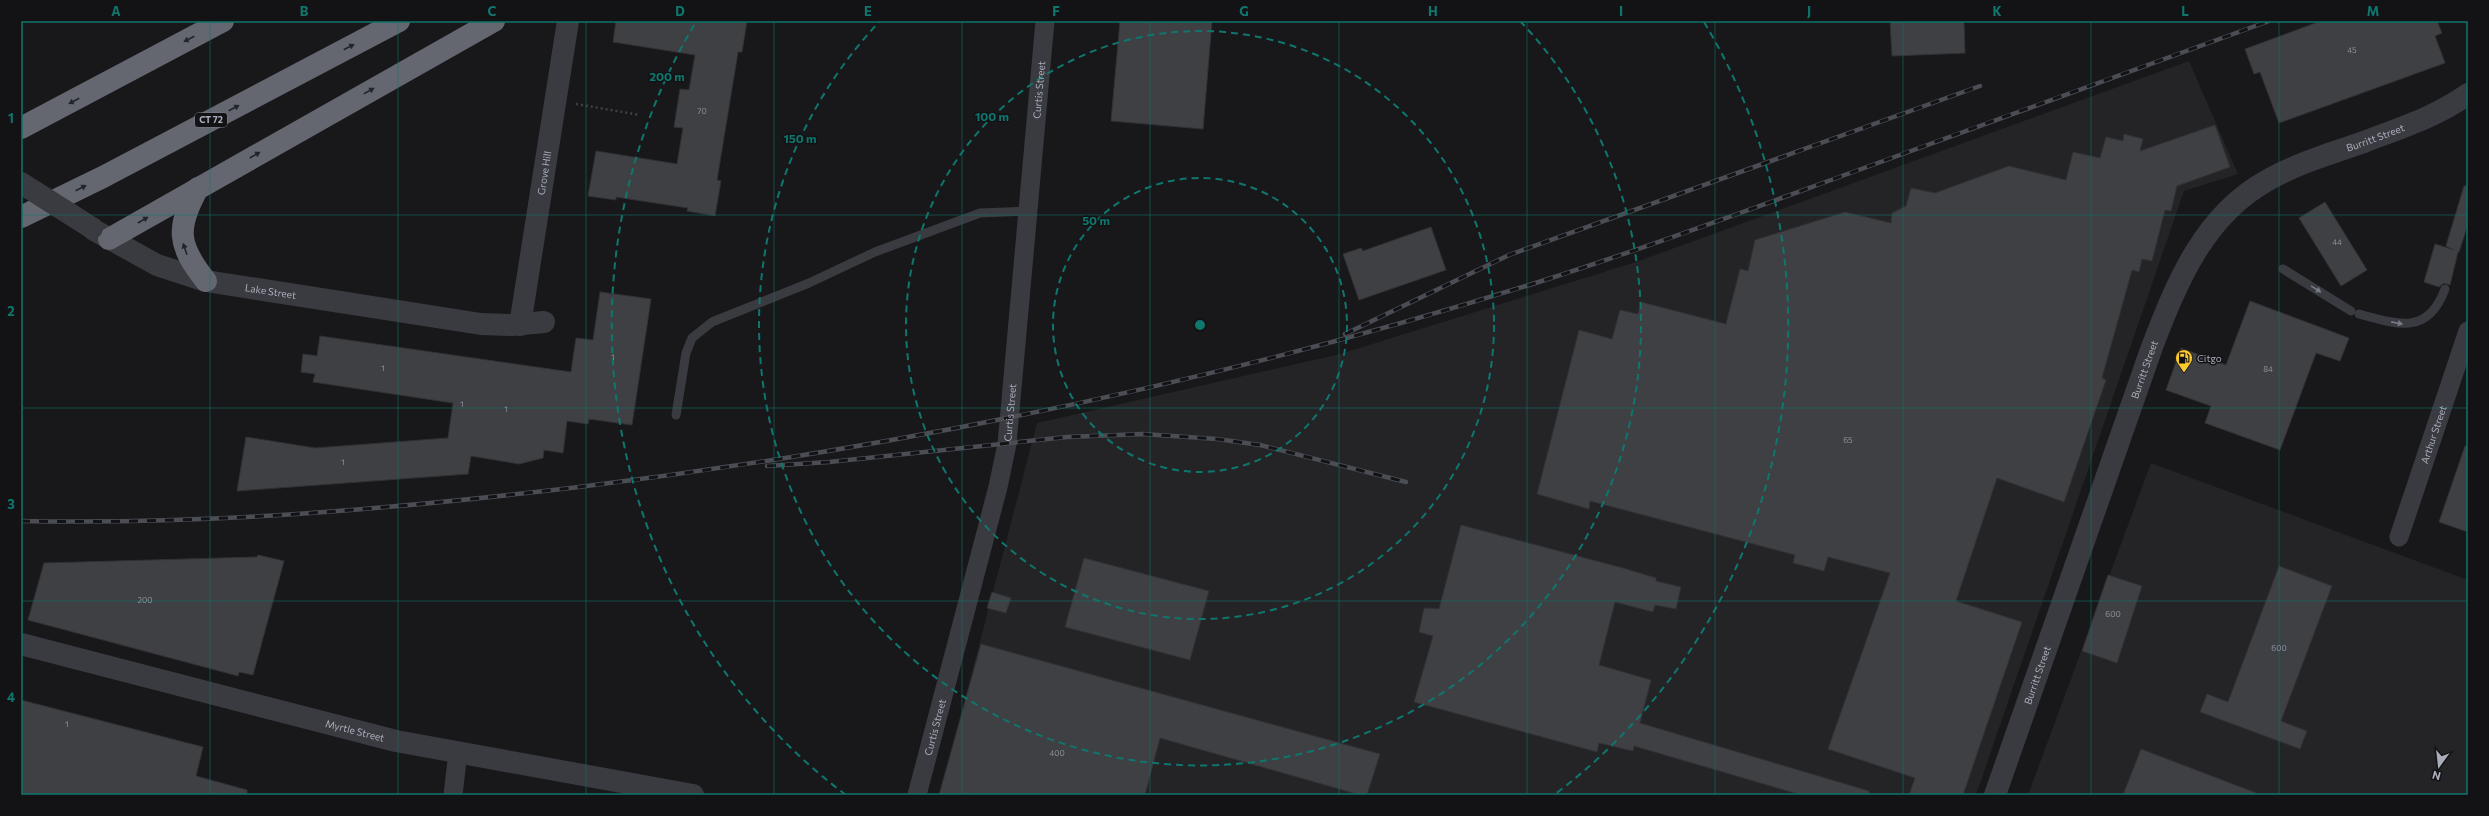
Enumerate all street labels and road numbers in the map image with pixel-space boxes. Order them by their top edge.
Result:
street label: Curtis Street [1030,60,1047,119]
road number: CT 72 [195,113,227,127]
street label: Burritt Street [2345,121,2406,154]
street label: Grove Hill [535,150,553,196]
street label: Lake Street [244,281,297,301]
street label: Burritt Street [2128,338,2160,400]
street label: Curtis Street [1001,383,1018,442]
street label: Arthur Street [2418,404,2449,465]
street label: Burritt Street [2021,644,2053,706]
street label: Curtis Street [922,698,948,757]
street label: Myrtle Street [324,717,386,744]

